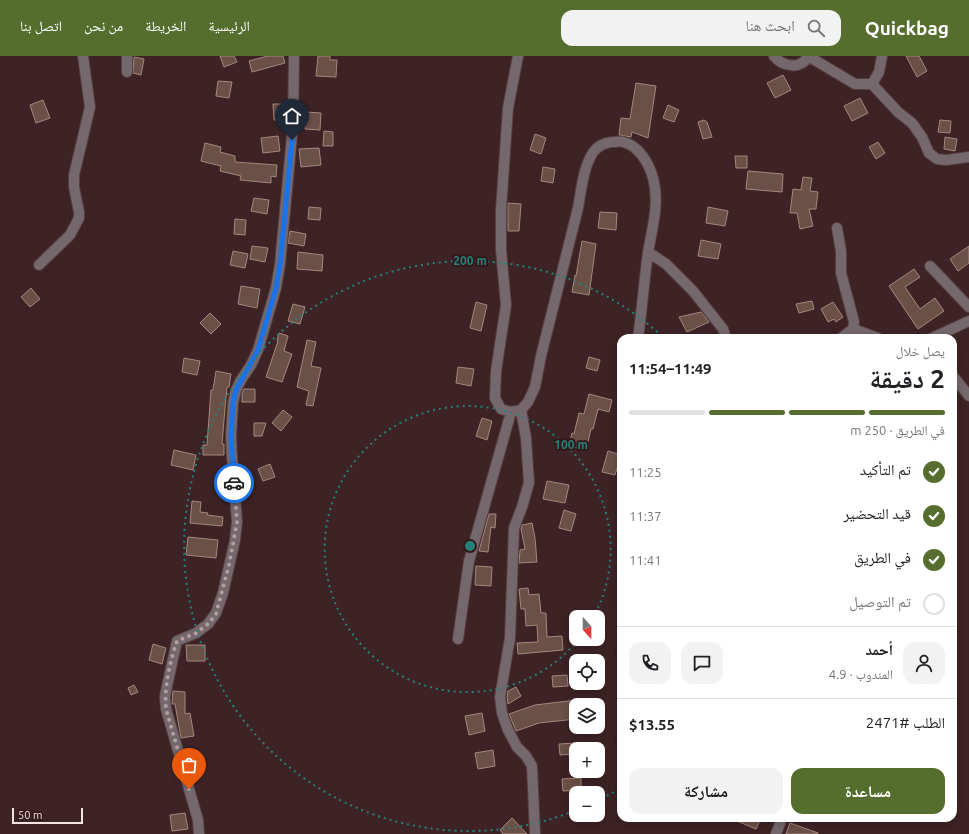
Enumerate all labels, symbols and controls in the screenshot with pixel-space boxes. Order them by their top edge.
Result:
search box [561,10,841,46]
text: ابحث هنا [746,17,795,34]
icon: search [805,17,827,39]
text: Quickbag [865,17,949,39]
text: اتصل بنا [20,18,62,34]
text: من نحن [84,18,123,34]
text: الخريطة [145,18,186,34]
text: الرئيسية [208,18,250,34]
pin [275,99,309,140]
icon: home [281,105,303,127]
text: 200 m [453,254,487,267]
text: يصل خلال [896,344,945,358]
text: 11:49–11:54 [629,360,712,377]
text: 2 دقيقة [870,364,945,393]
text: في الطريق · 250 m [850,423,945,437]
text: 100 m [554,438,588,451]
text: تم التأكيد [860,461,911,478]
icon: check [923,461,945,483]
courier [214,463,254,503]
text: 11:25 [629,465,662,479]
icon: car [223,472,245,494]
text: قيد التحضير [843,505,911,522]
icon: check [923,505,945,527]
text: 11:37 [629,509,662,523]
centre of rings [463,539,477,553]
text: في الطريق [854,549,911,566]
icon: check [923,549,945,571]
text: 11:41 [629,553,662,567]
text: تم التوصيل [849,593,911,610]
north arrow [569,610,605,646]
map controls [569,610,605,822]
text: أحمد [866,641,893,658]
button: phone [629,642,671,684]
button: chat [681,642,723,684]
button: person [903,642,945,684]
button: locate [569,654,605,690]
text: المندوب · 4.9 [829,667,893,681]
button: layers [569,698,605,734]
text: الطلب #2471 [866,714,945,731]
text: $13.55 [629,716,675,733]
button: + [569,742,605,778]
pin [172,748,206,789]
icon: bag [178,754,200,776]
button: مشاركة [629,768,783,814]
button: مساعدة [791,768,945,814]
button: − [569,786,605,822]
scale bar [12,806,83,825]
text: 50 m [18,809,42,821]

